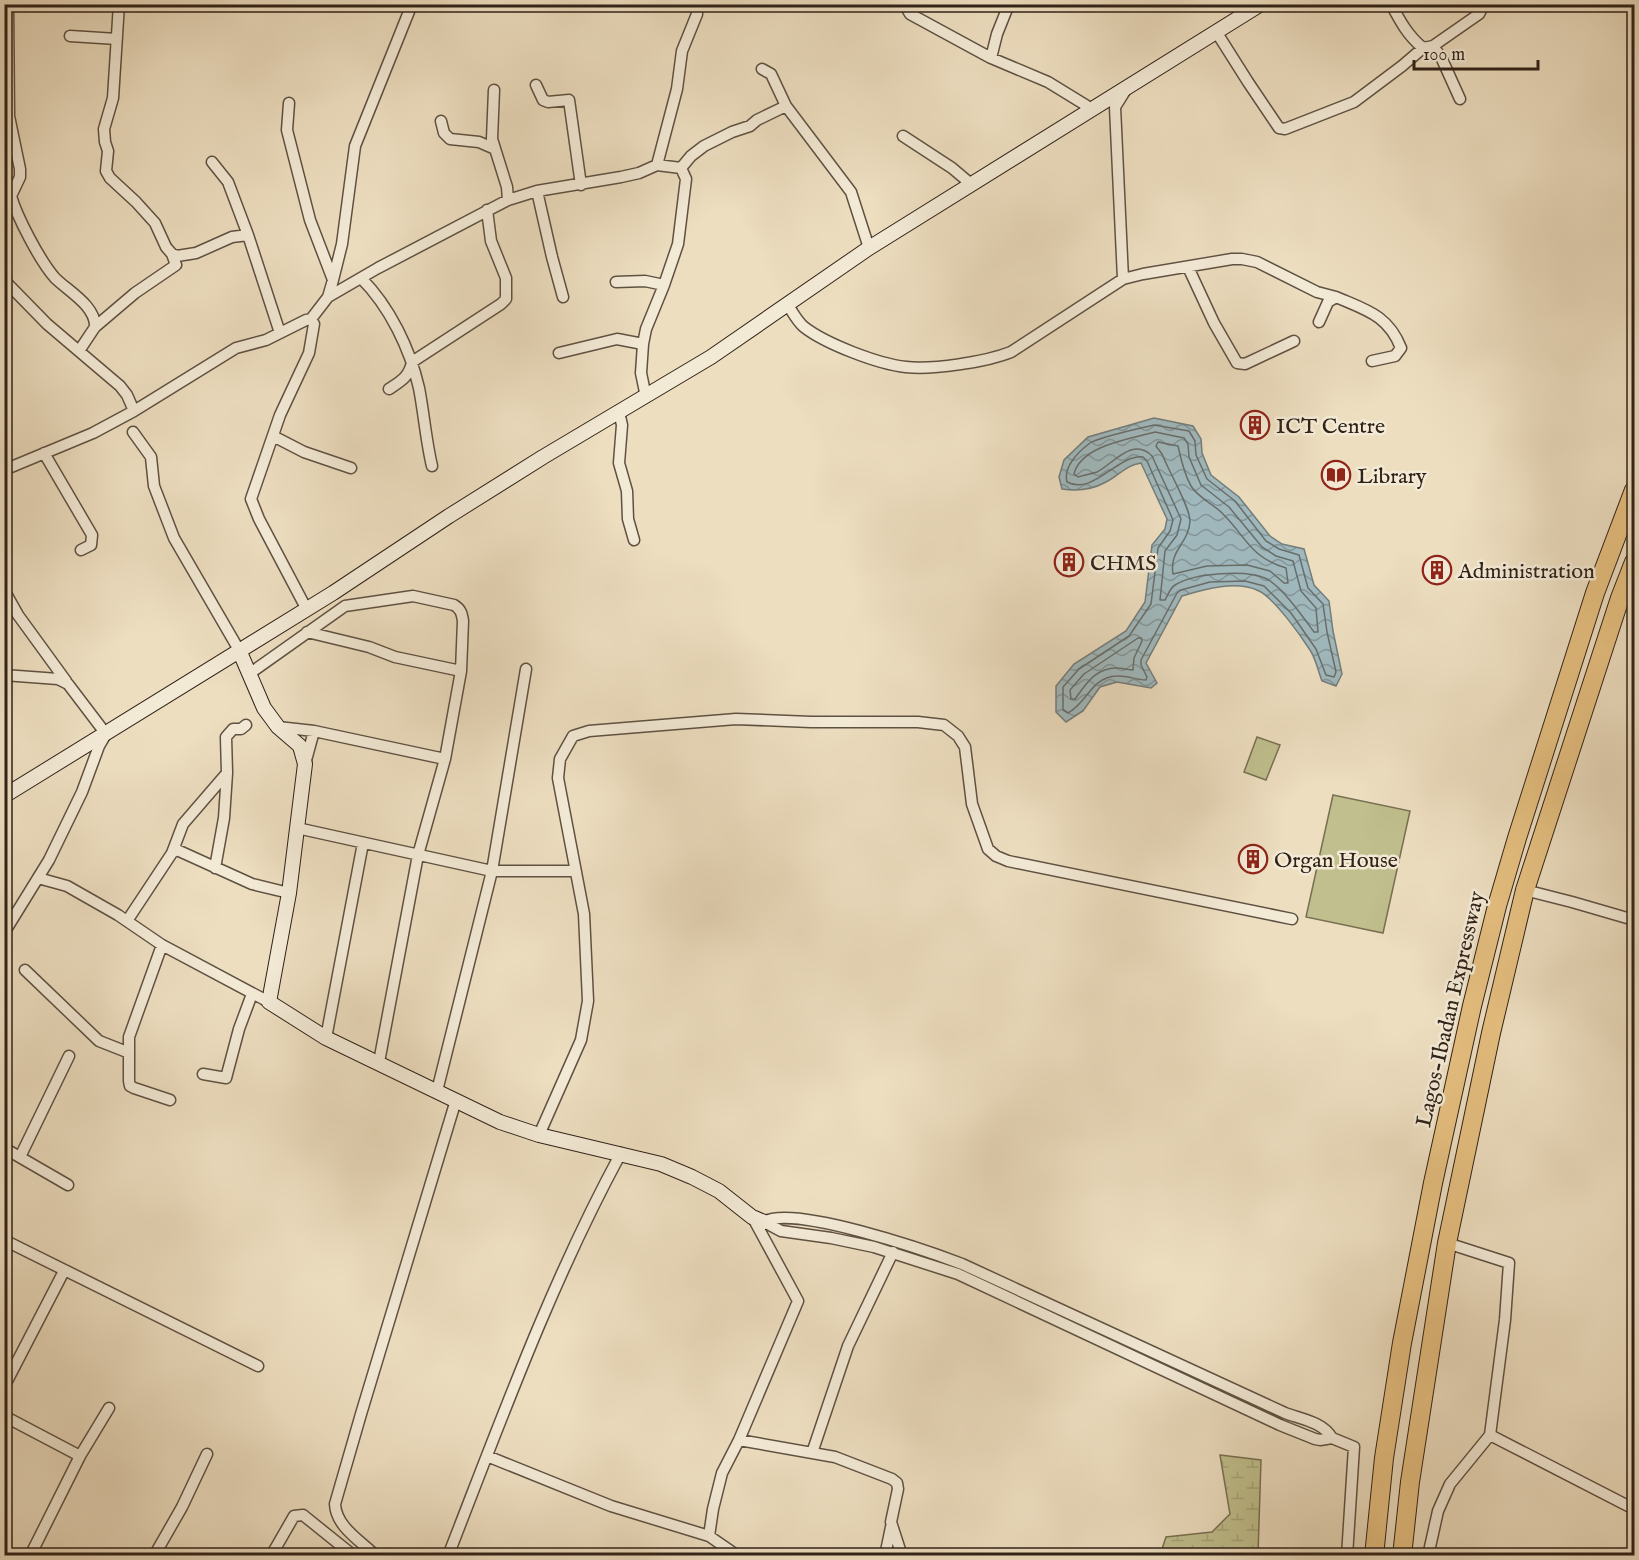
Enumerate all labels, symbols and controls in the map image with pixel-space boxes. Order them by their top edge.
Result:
scale bar [1414,33,1538,71]
text: 100 m [1423,44,1465,67]
building icon: ICT Centre [1239,409,1271,441]
place label: ICT Centre [1276,413,1385,441]
library icon: Library [1320,459,1352,491]
place label: Library [1357,463,1427,491]
building icon: CHMS [1053,546,1085,578]
place label: CHMS [1090,550,1157,578]
building icon: Administration [1421,554,1453,586]
place label: Administration [1457,558,1595,586]
building icon: Organ House [1237,843,1269,875]
place label: Organ House [1274,847,1398,875]
street label: Lagos-Ibadan Expressway [1410,889,1492,1130]

